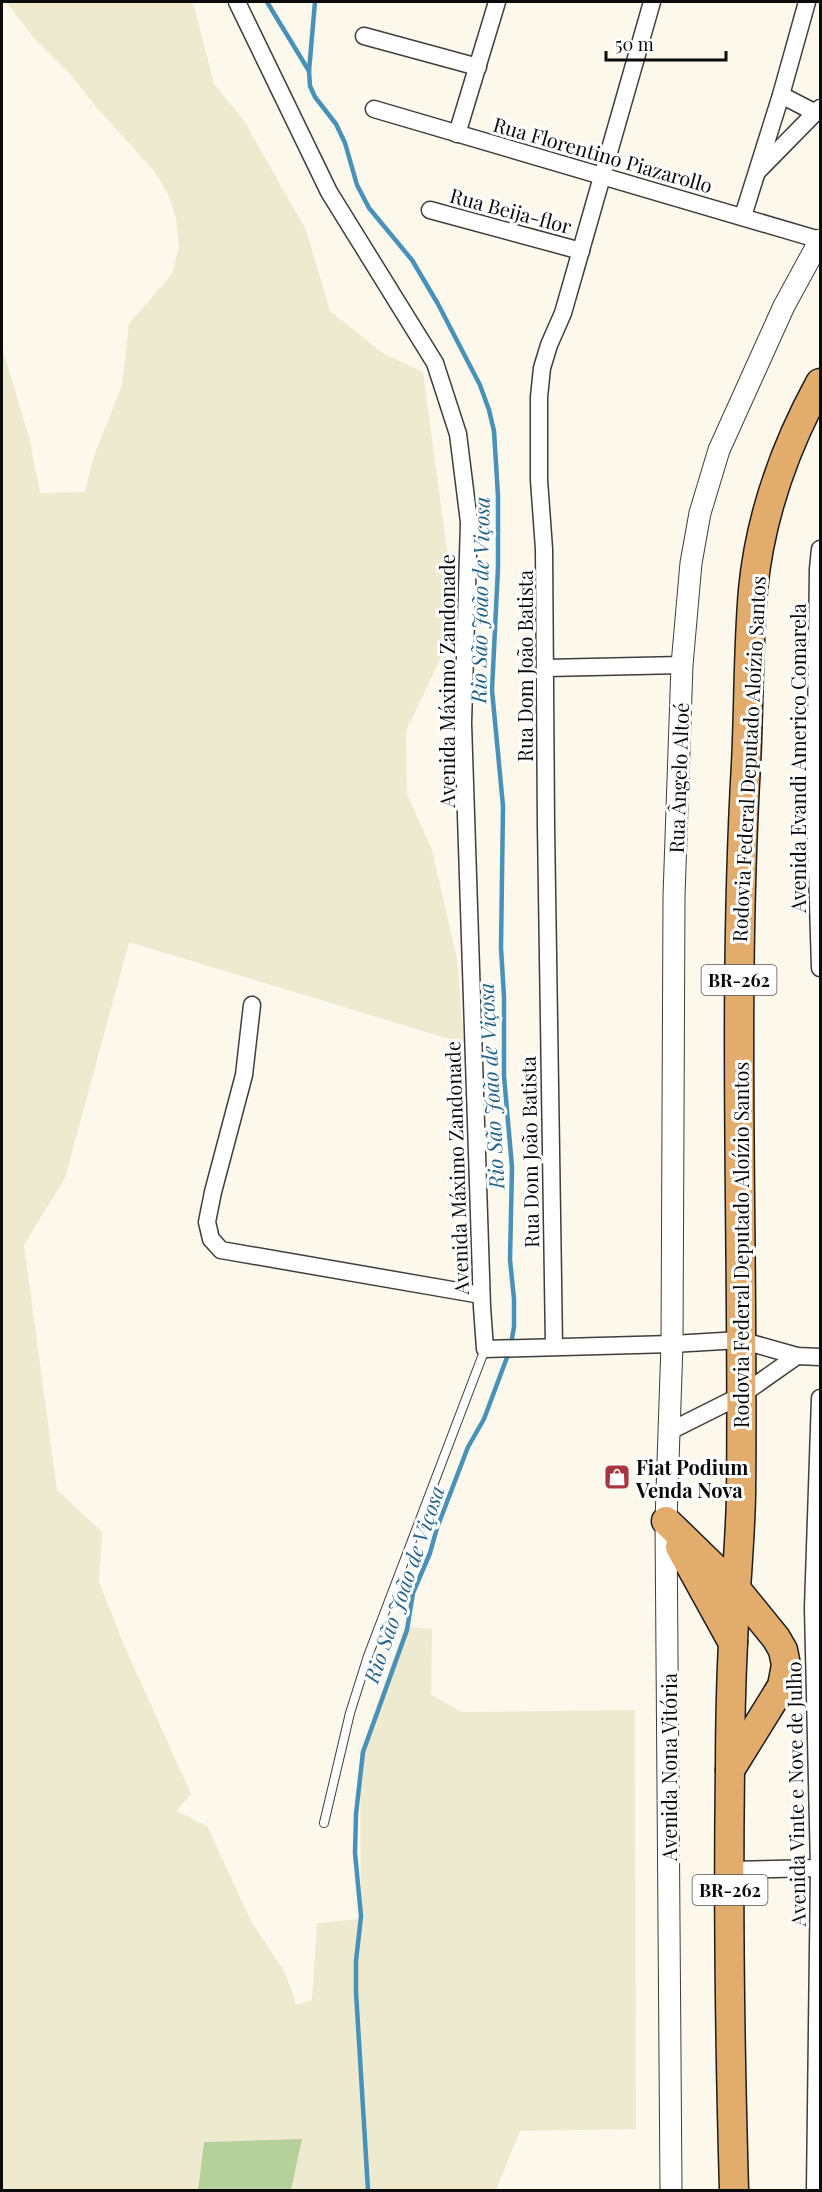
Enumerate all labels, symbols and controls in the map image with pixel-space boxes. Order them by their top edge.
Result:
scale bar [606,24,726,62]
text: 50 m [615,32,654,56]
street label: Rua Florentino Piazarollo [490,110,716,198]
street label: Rua Beija-flor [447,181,575,239]
water label: Rio São João de Viçosa [463,496,495,705]
street label: Avenida Máximo Zandonade [433,554,460,809]
street label: Rua Dom João Batista [511,570,538,762]
street label: Rodovia Federal Deputado Aloízio Santos [725,575,771,943]
street label: Avenida Evandi Americo Comarela [784,603,811,914]
street label: Rua Ângelo Altoé [662,702,694,854]
road number: BR-262 [702,965,777,995]
water label: Rio São João de Viçosa [471,982,509,1191]
street label: Avenida Máximo Zandonade [438,1041,474,1296]
street label: Rua Dom João Batista [514,1056,544,1248]
street label: Rodovia Federal Deputado Aloízio Santos [727,1062,754,1428]
place label: Fiat Podium Venda Nova [635,1453,748,1503]
shop icon: Fiat Podium Venda Nova [602,1462,632,1492]
water label: Rio São João de Viçosa [356,1482,450,1687]
street label: Avenida Vinte e Nove de Julho [779,1661,811,1928]
street label: Avenida Nona Vitória [655,1673,682,1862]
road number: BR-262 [692,1875,768,1905]

